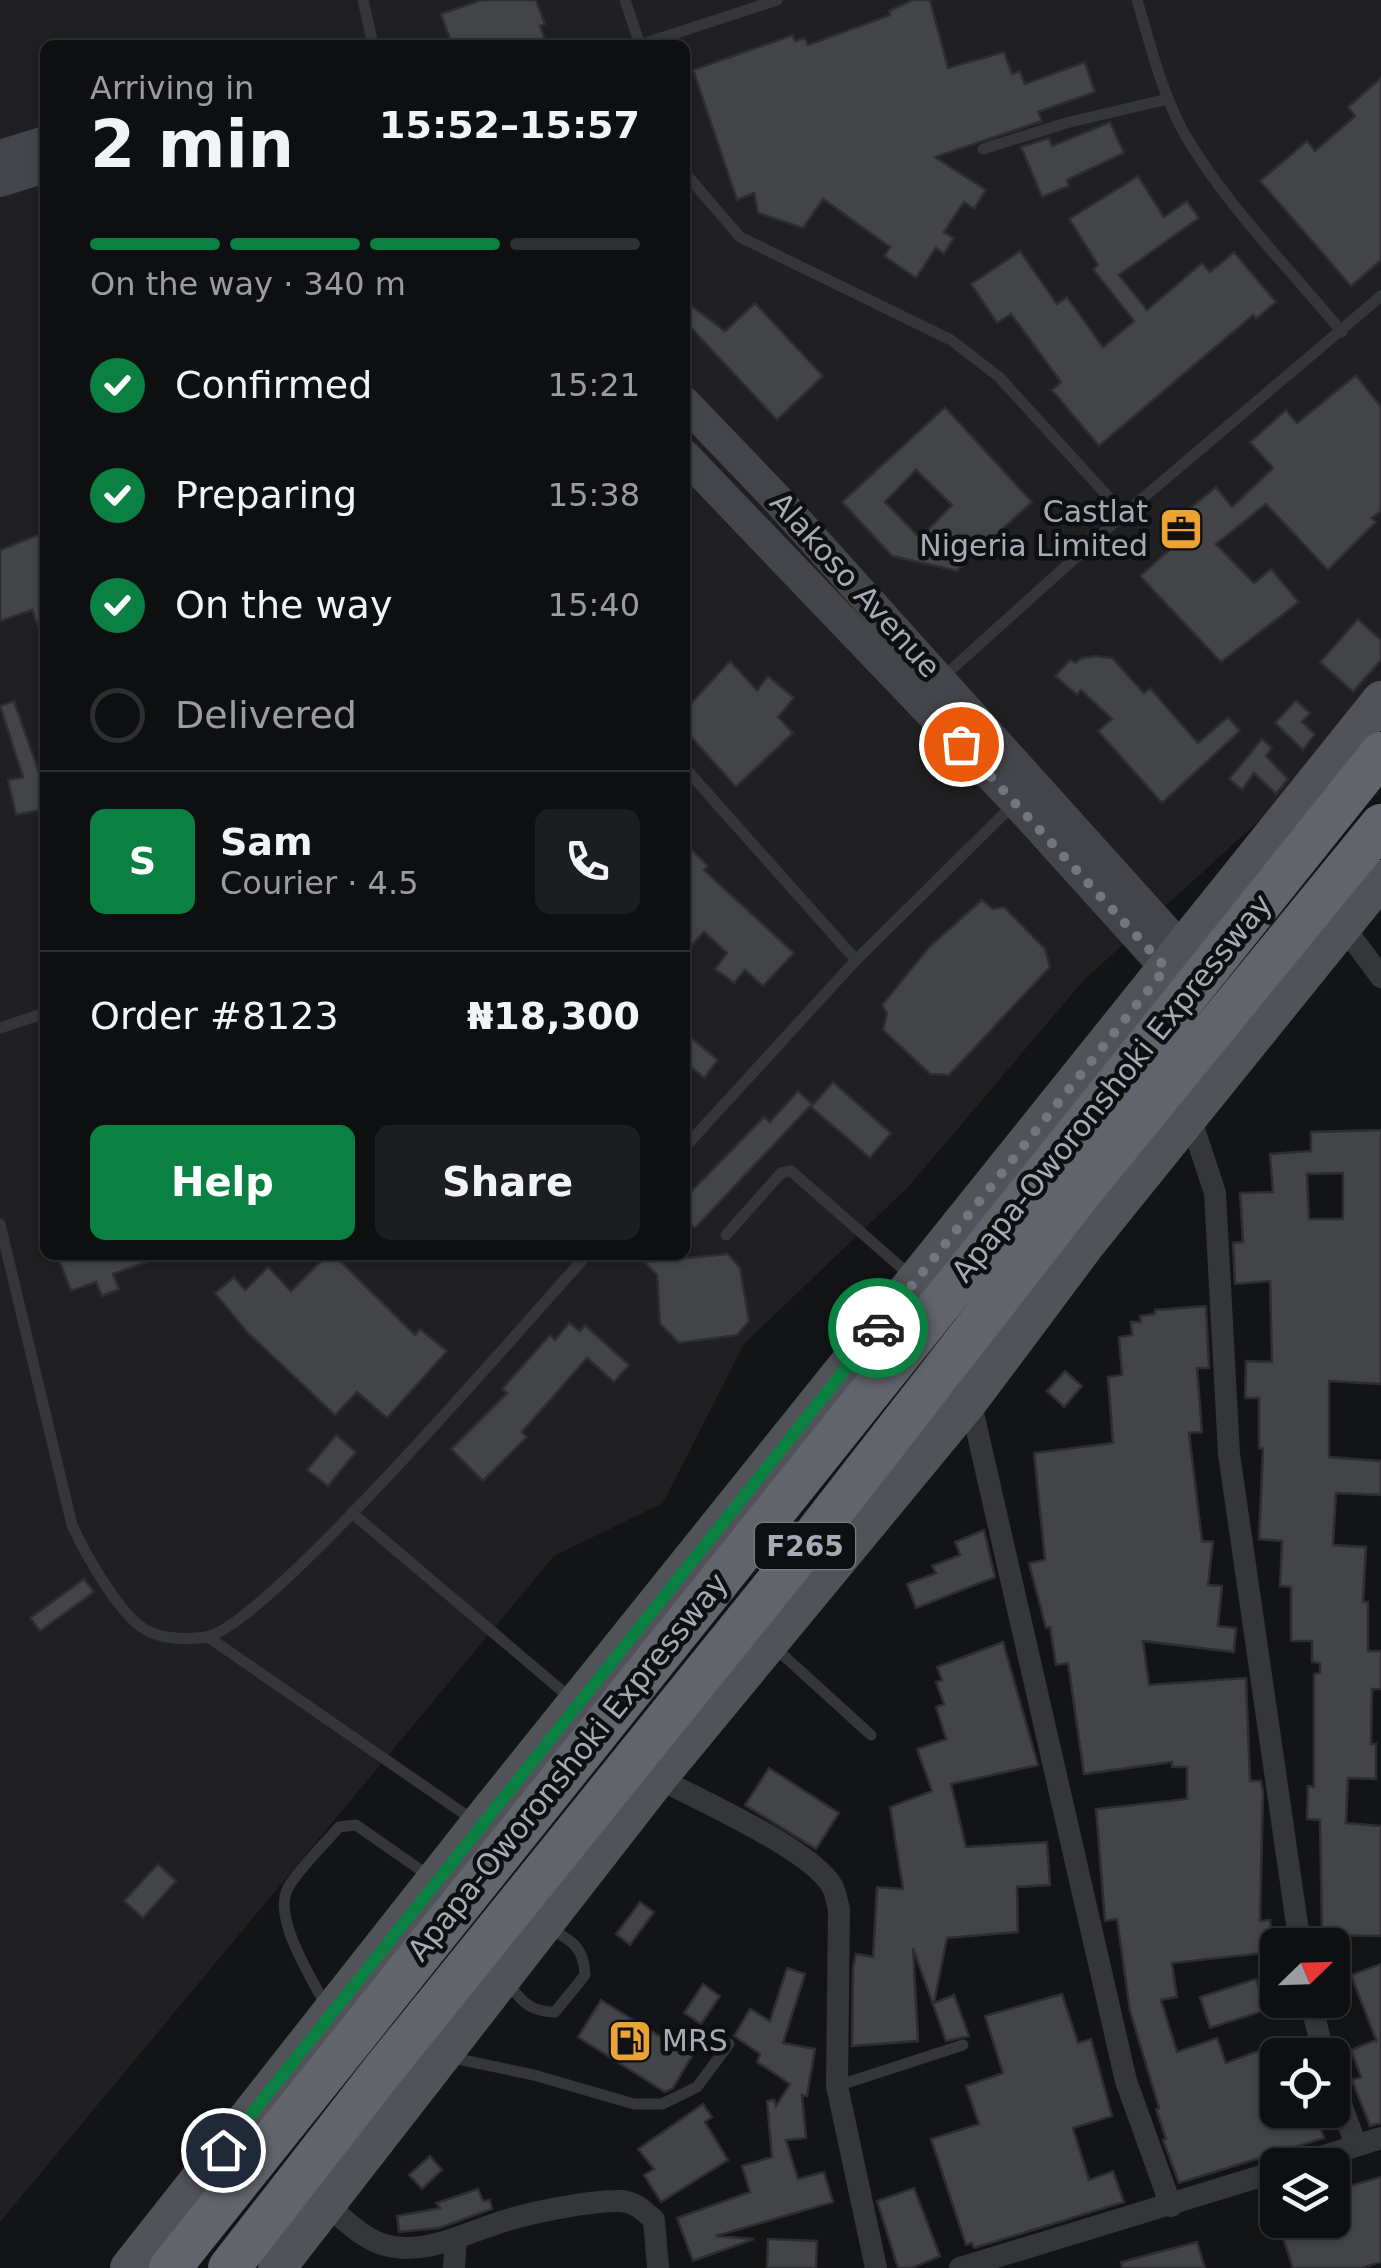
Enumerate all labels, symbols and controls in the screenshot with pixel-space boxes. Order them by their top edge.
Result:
text: Arriving in [90,69,254,107]
text: 15:52–15:57 [379,103,640,147]
text: 2 min [90,107,294,182]
text: On the way · 340 m [90,265,406,303]
icon: check [90,358,145,413]
text: Confirmed [175,363,372,407]
text: 15:21 [548,366,640,404]
icon: check [90,468,145,523]
text: Preparing [175,473,357,517]
text: 15:38 [548,476,640,514]
street label: Alakoso Avenue [763,485,948,684]
place label: Castlat Nigeria Limited [919,494,1148,563]
office icon: Castlat Nigeria Limited [1158,506,1204,552]
icon: check [90,578,145,633]
text: On the way [175,583,392,627]
text: 15:40 [548,586,640,624]
text: Delivered [175,693,357,737]
pin [919,702,1004,787]
icon: bag [934,717,989,772]
button: phone [535,809,640,914]
text: Sam [220,820,313,864]
text: S [129,839,156,883]
text: Courier · 4.5 [220,864,419,902]
street label: Apapa-Oworonshoki Expressway [944,887,1279,1289]
text: Order #8123 [90,994,339,1038]
text: ₦18,300 [467,994,640,1038]
button: Help [90,1125,355,1240]
button: Share [375,1125,640,1240]
courier [828,1278,928,1378]
icon: car [851,1301,906,1356]
road number: F265 [755,1523,855,1569]
street label: Apapa-Oworonshoki Expressway [400,1566,735,1968]
north arrow [1260,1928,1350,2018]
map controls [1260,1928,1350,2238]
fuel station icon: MRS [607,2018,653,2064]
place label: MRS [662,2023,728,2058]
button: locate [1260,2038,1350,2128]
pin [181,2108,266,2193]
icon: home [196,2123,251,2178]
button: layers [1260,2148,1350,2238]

